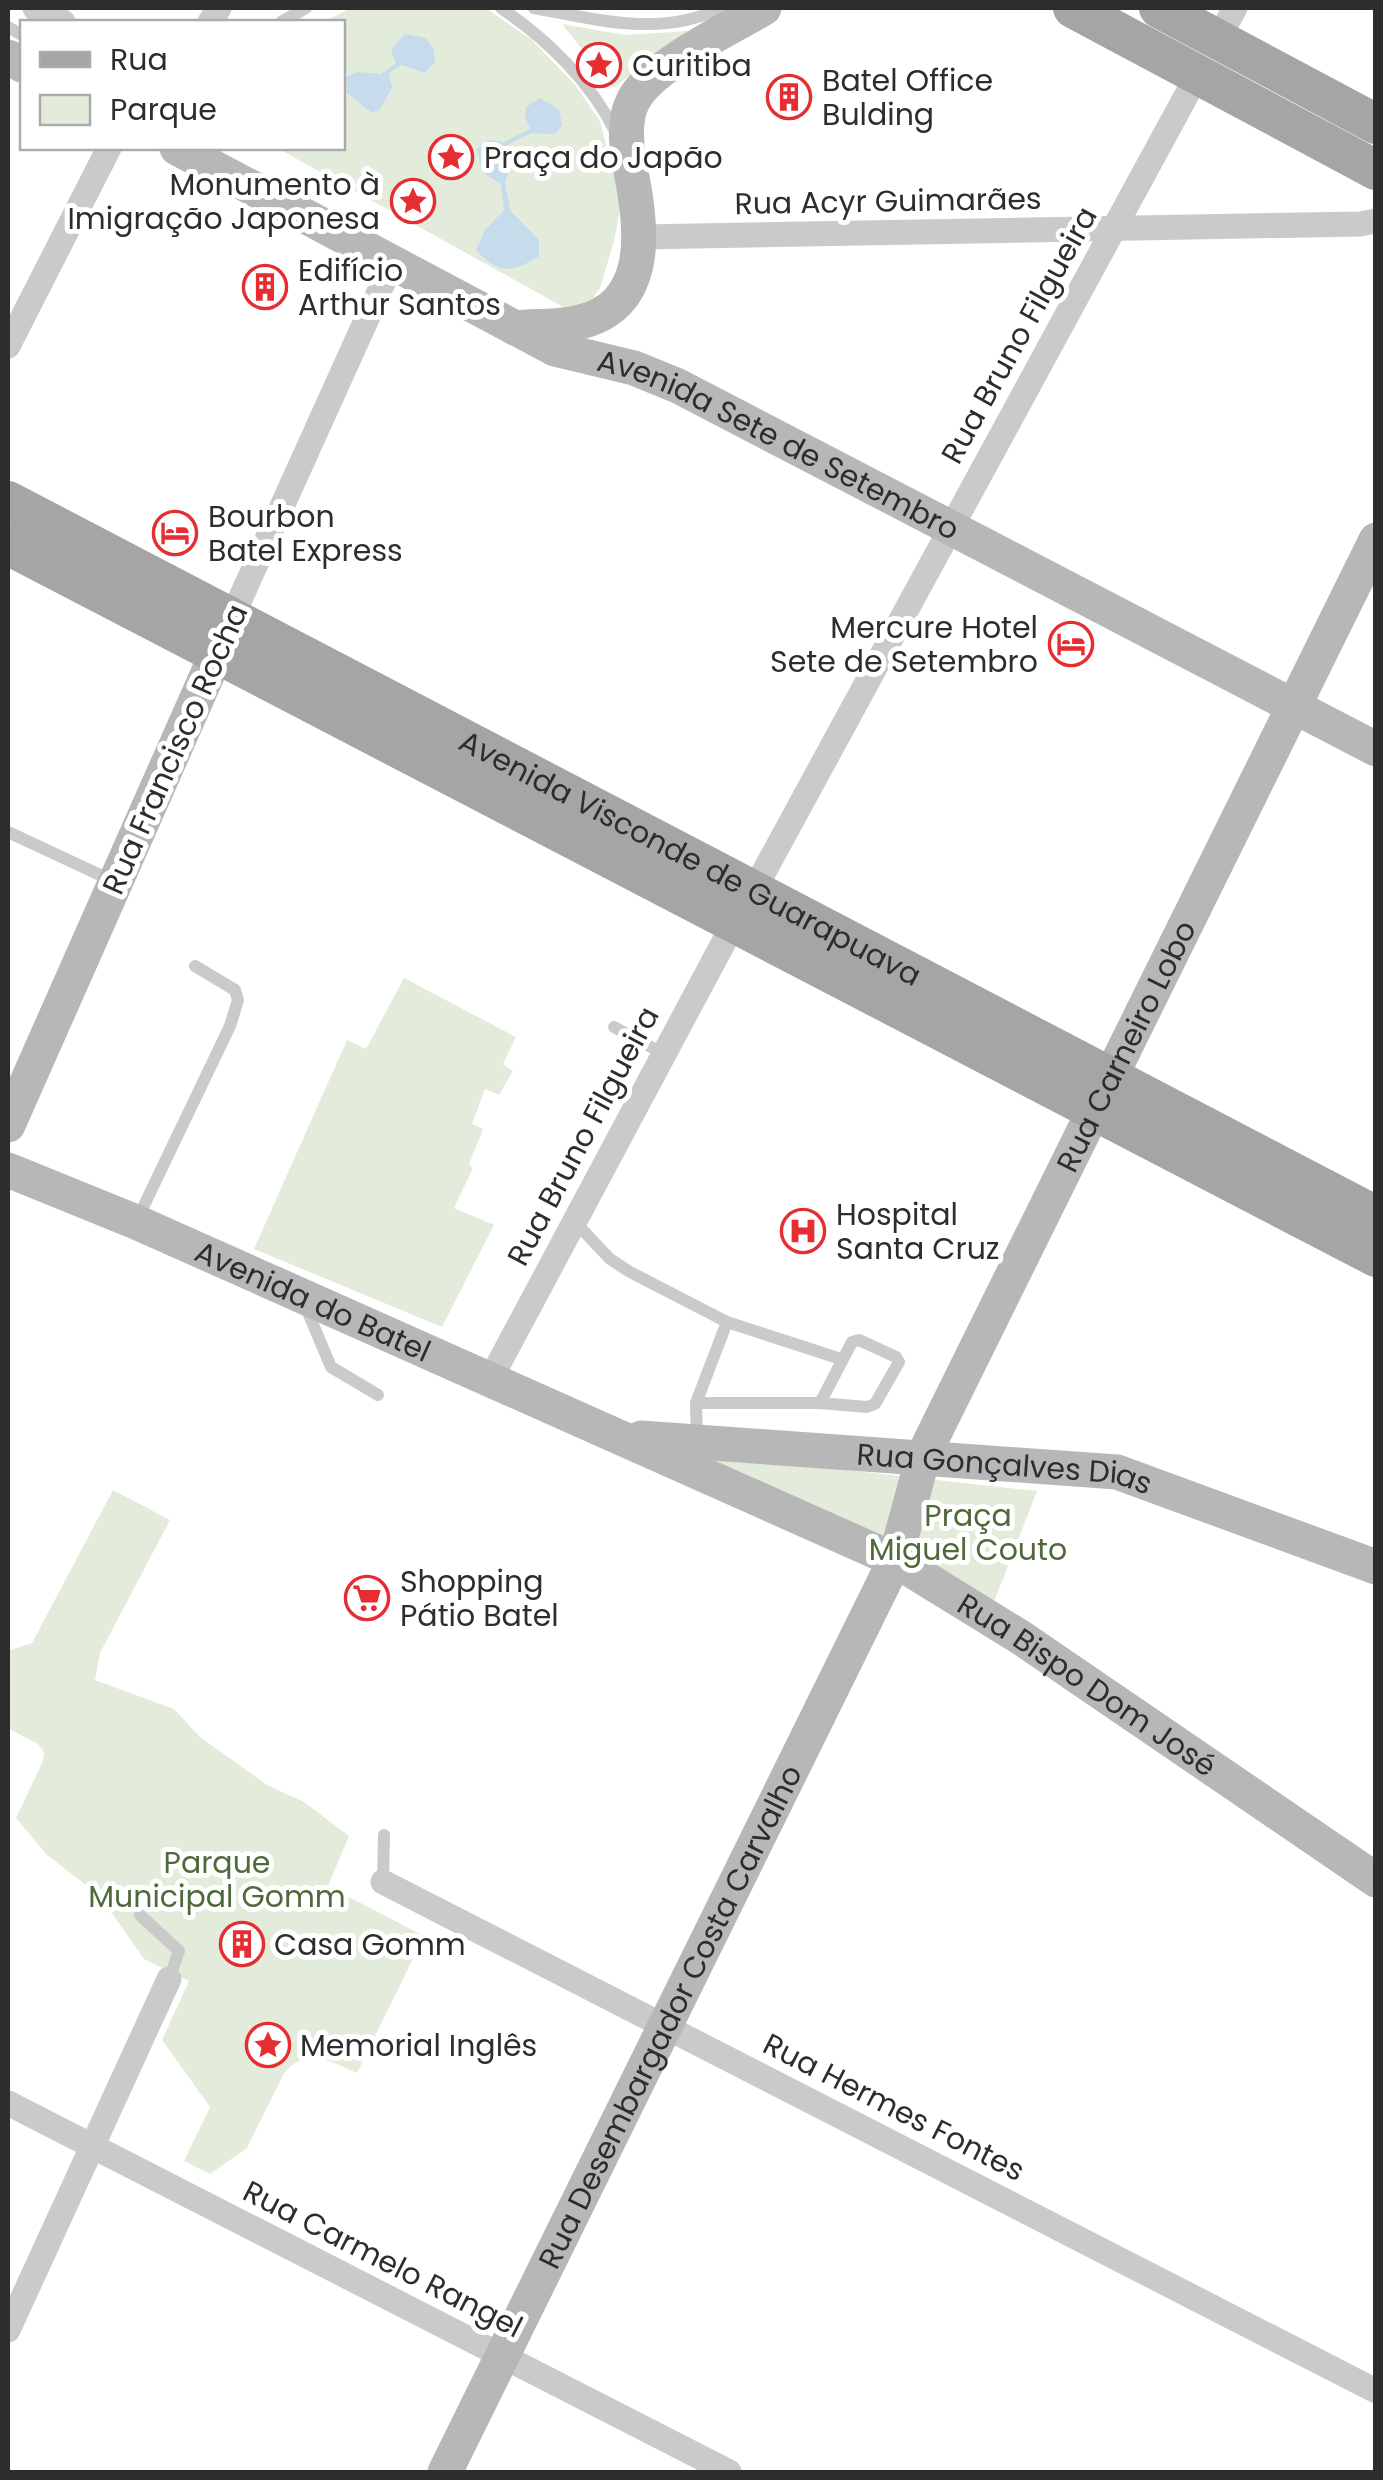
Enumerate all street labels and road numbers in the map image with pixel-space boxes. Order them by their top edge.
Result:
street label: Rua Acyr Guimarães [734,177,1042,225]
street label: Rua Bruno Filgueira [930,199,1108,471]
street label: Avenida Sete de Setembro [593,338,967,550]
street label: Rua Francisco Rocha [92,597,258,901]
street label: Avenida Visconde de Guarapuava [452,719,929,996]
street label: Rua Carneiro Lobo [1045,913,1206,1179]
street label: Rua Bruno Filgueira [496,999,670,1273]
street label: Avenida do Batel [188,1230,438,1372]
street label: Rua Gonçalves Dias [855,1432,1159,1505]
street label: Rua Bispo Dom José [950,1582,1225,1787]
street label: Rua Desembargador Costa Carvalho [527,1757,812,2276]
street label: Rua Hermes Fontes [756,2022,1032,2192]
street label: Rua Carmelo Rangel [236,2170,530,2348]

